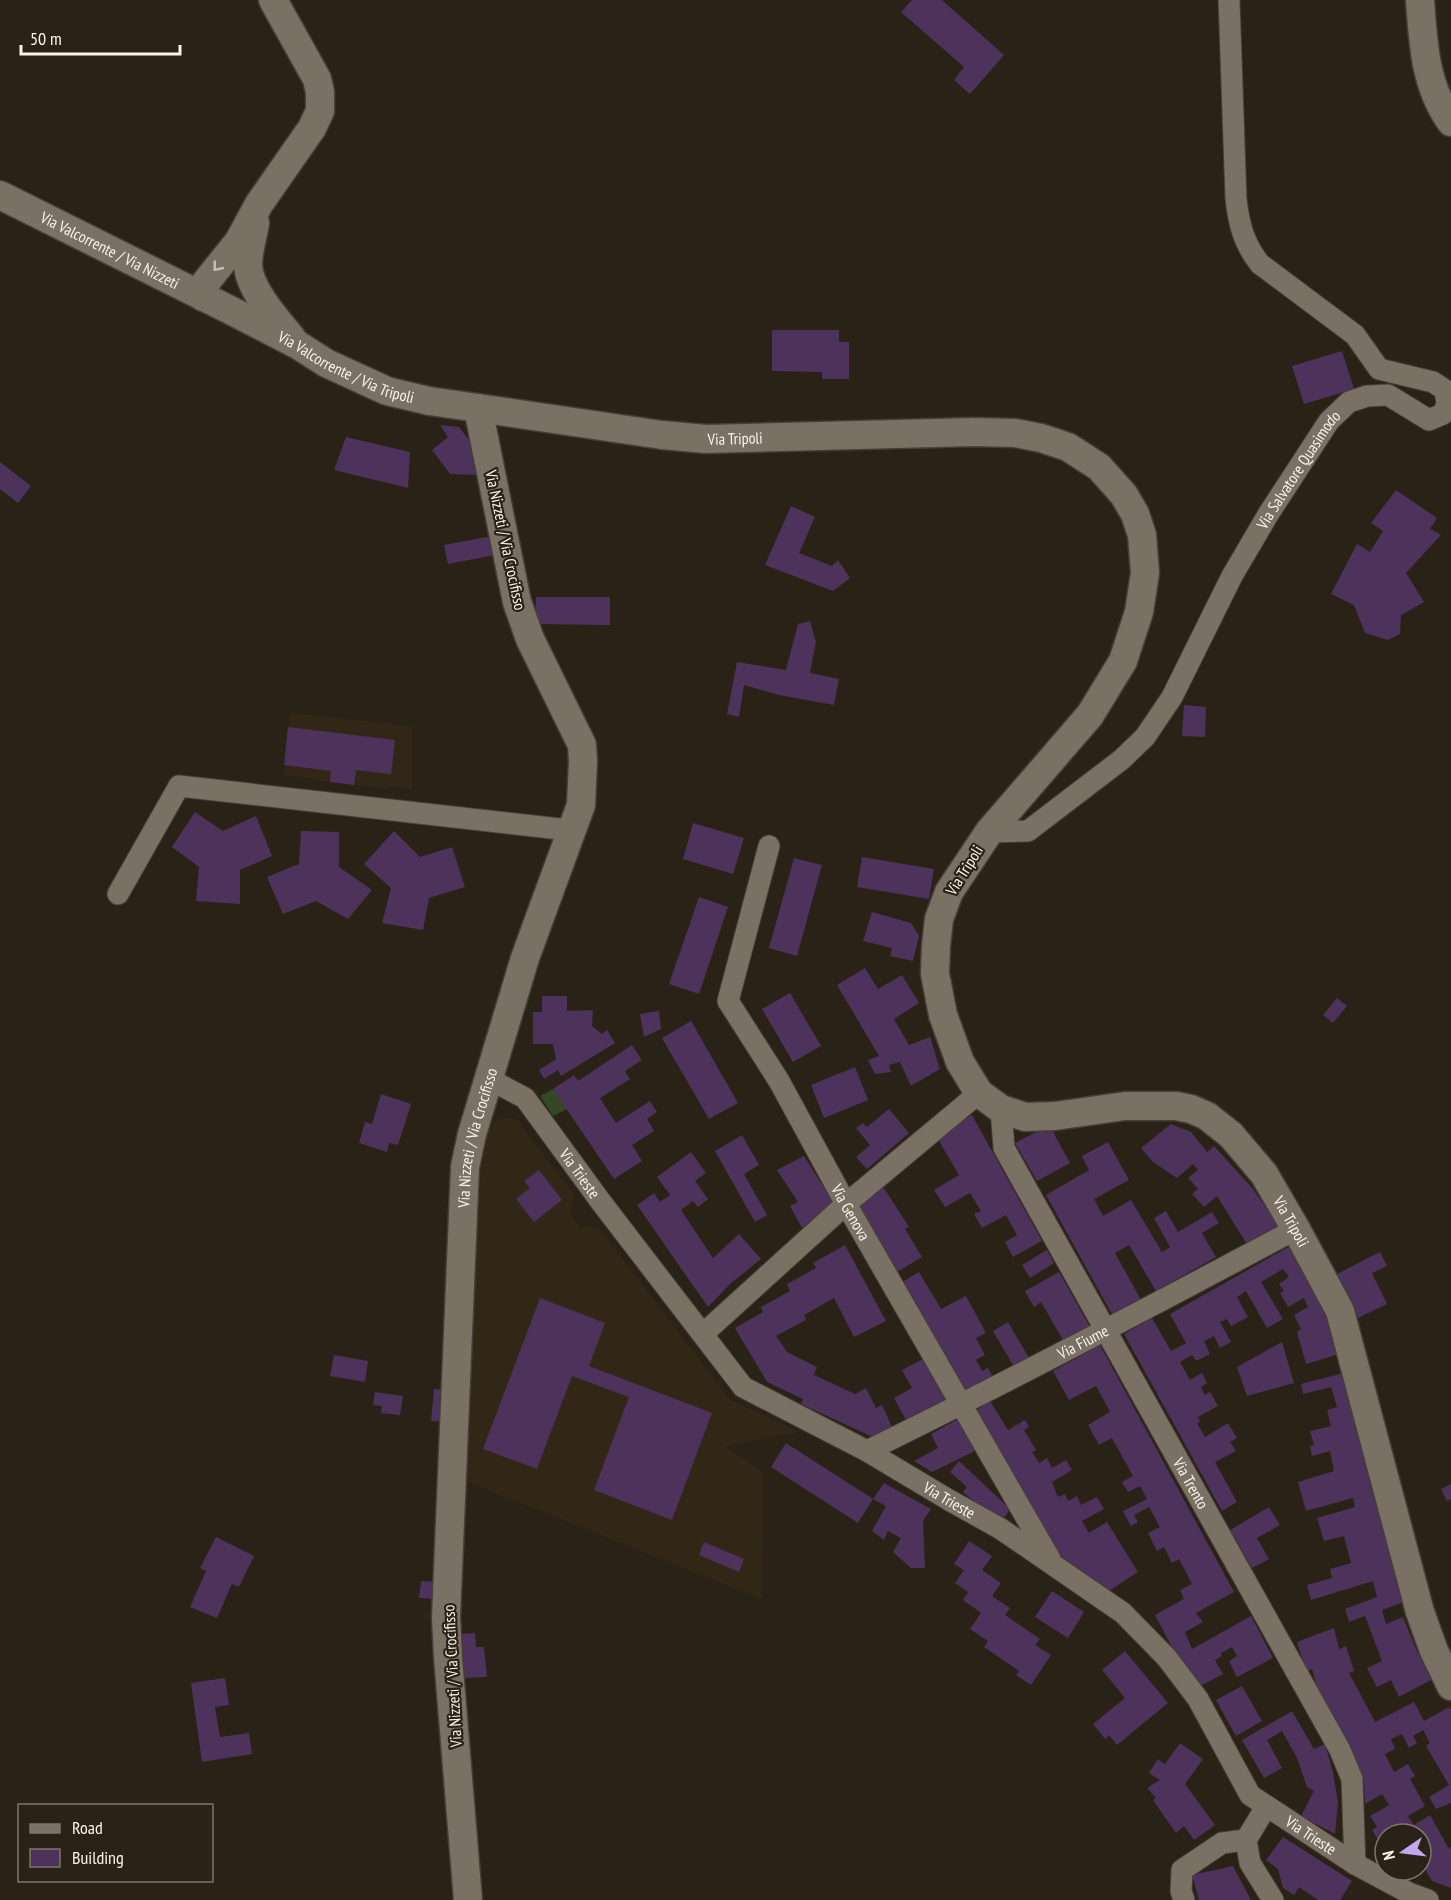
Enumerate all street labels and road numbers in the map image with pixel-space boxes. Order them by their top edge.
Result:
street label: Via Valcorrente / Via Nizzeti [36,206,183,293]
street label: Via Valcorrente / Via Tripoli [274,326,416,407]
street label: Via Salvatore Quasimodo [1251,406,1344,533]
street label: Via Tripoli [706,428,763,449]
street label: Via Nizzeti / Via Crocifisso [481,467,531,612]
street label: Via Tripoli [940,841,987,899]
street label: Via Nizzeti / Via Crocifisso [453,1065,501,1209]
street label: Via Trieste [555,1144,605,1202]
street label: Via Genova [827,1180,875,1244]
street label: Via Tripoli [1269,1192,1314,1250]
street label: Via Fiume [1053,1320,1112,1364]
street label: Via Trento [1168,1453,1213,1512]
street label: Via Trieste [919,1476,979,1523]
street label: Via Nizzeti / Via Crocifisso [438,1604,466,1749]
street label: Via Trieste [1281,1811,1340,1859]

